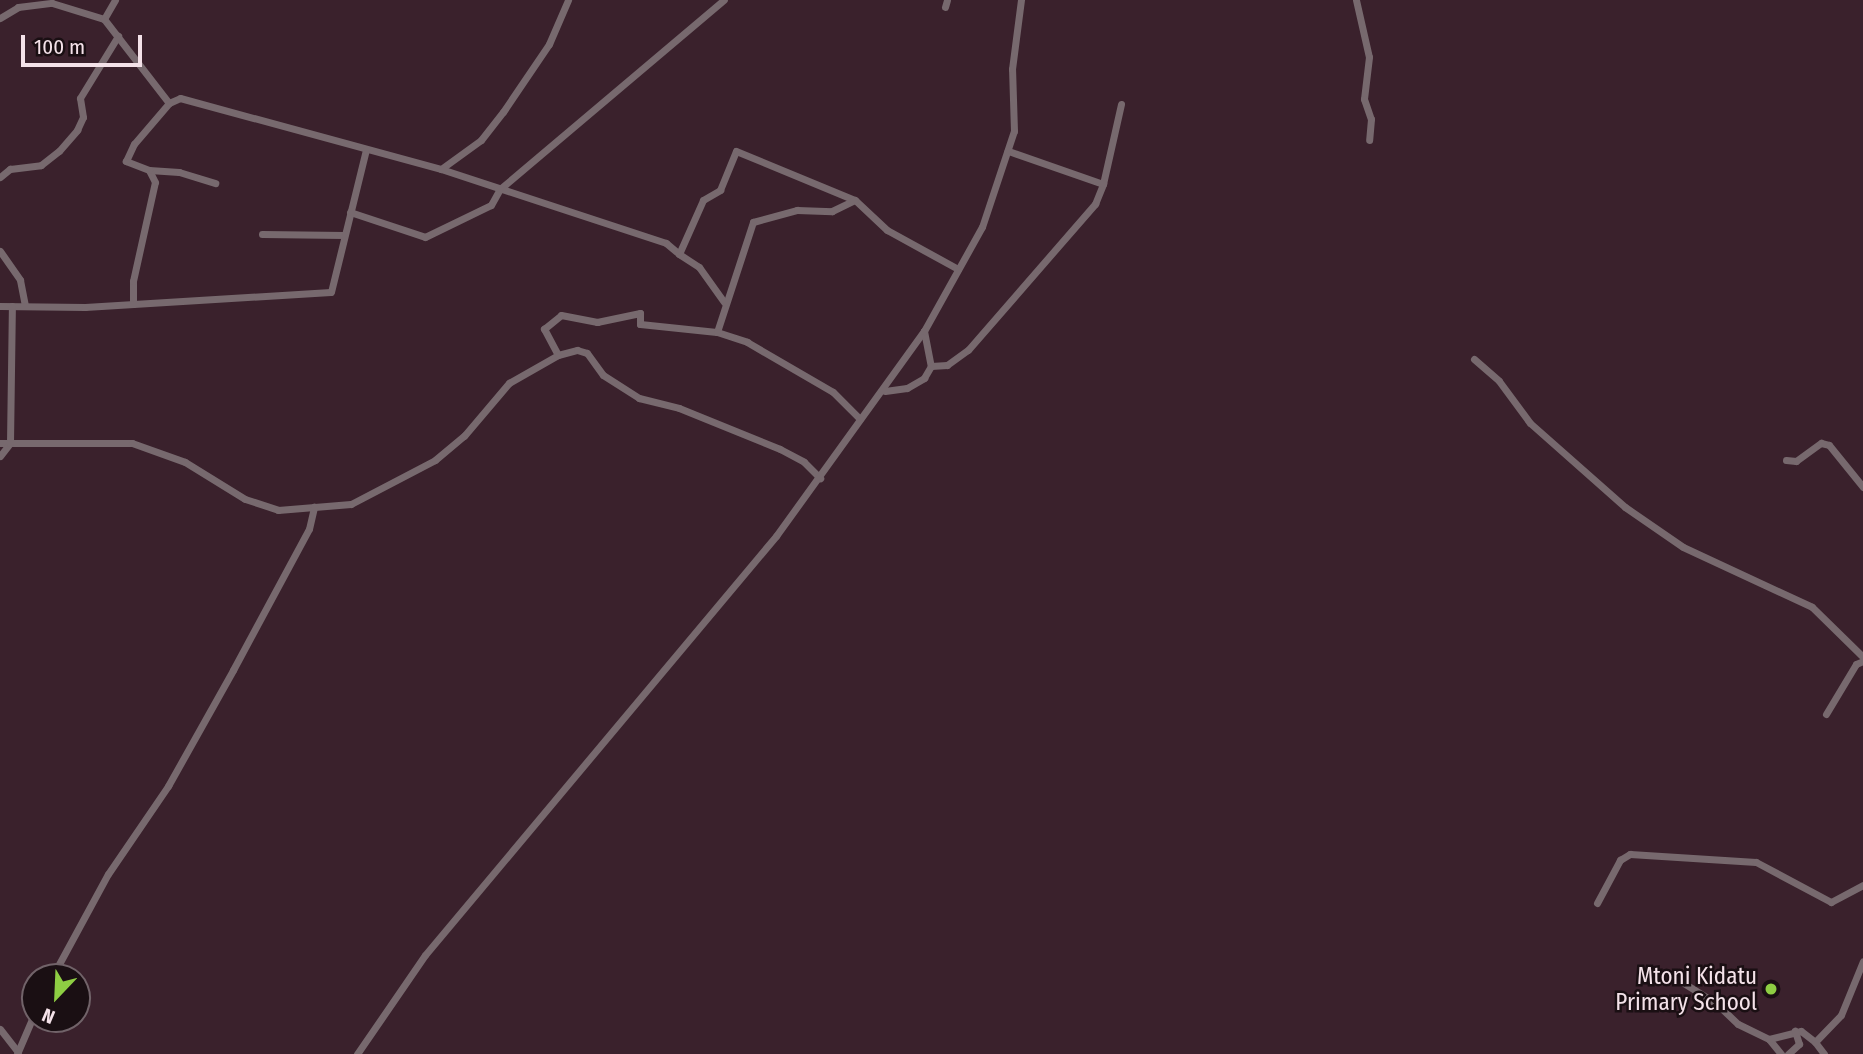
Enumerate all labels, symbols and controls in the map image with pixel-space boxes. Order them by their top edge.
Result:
scale bar [24,21,145,65]
text: 100 m [34,34,85,60]
place label: Mtoni Kidatu Primary School [1615,962,1757,1016]
north arrow [21,963,91,1033]
marker: Mtoni Kidatu Primary School [1763,981,1779,997]
text: N [39,1003,58,1029]

